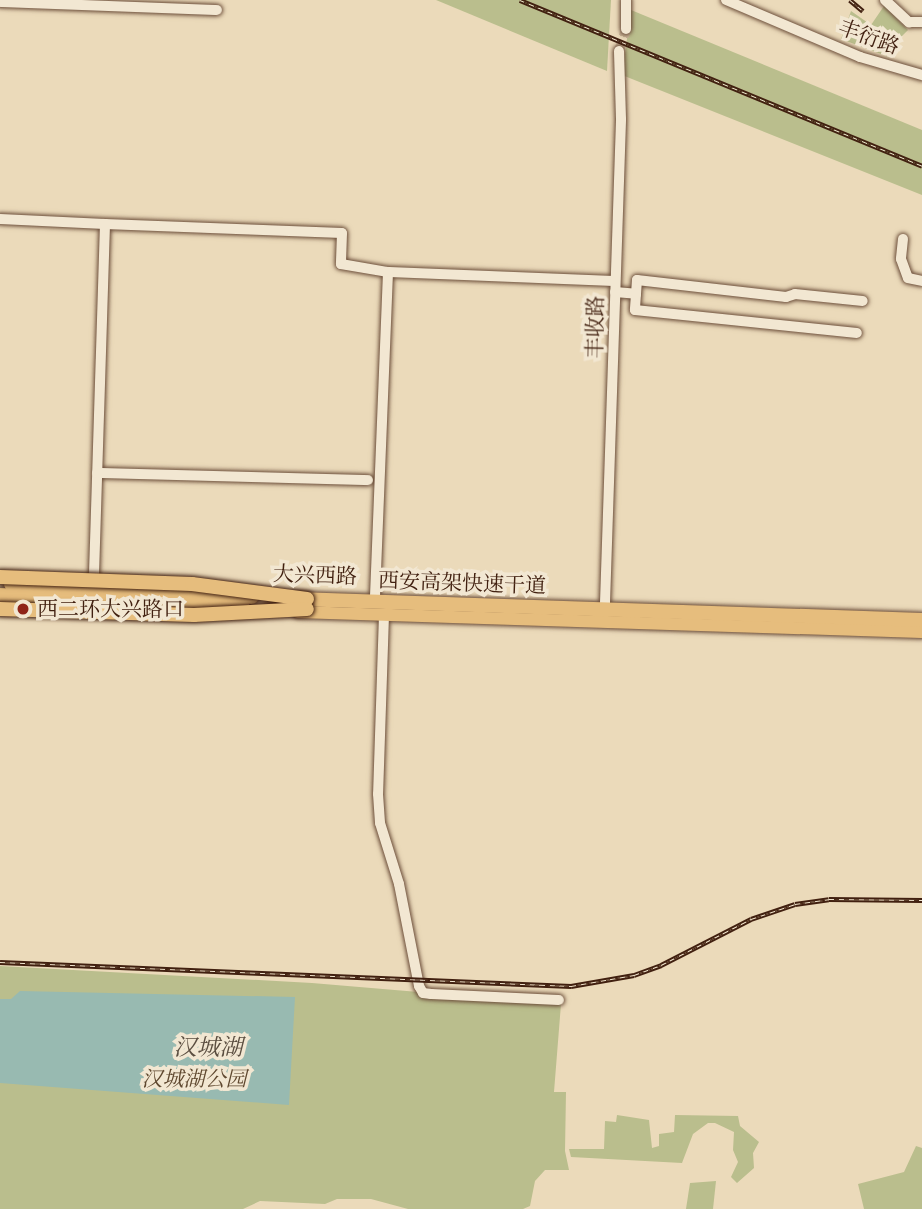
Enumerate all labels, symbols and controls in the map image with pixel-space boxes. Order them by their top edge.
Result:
street label: 丰衍路 [835,14,903,60]
street label: 丰收路 [582,295,608,359]
street label: 大兴西路 [273,561,357,589]
street label: 西安高架快速干道 [378,567,546,599]
place label: 西二环大兴路口 [37,596,184,622]
marker: 西二环大兴路口 [15,601,31,617]
water label: 汉城湖 [174,1033,242,1061]
park label: 汉城湖公园 [142,1066,246,1092]

